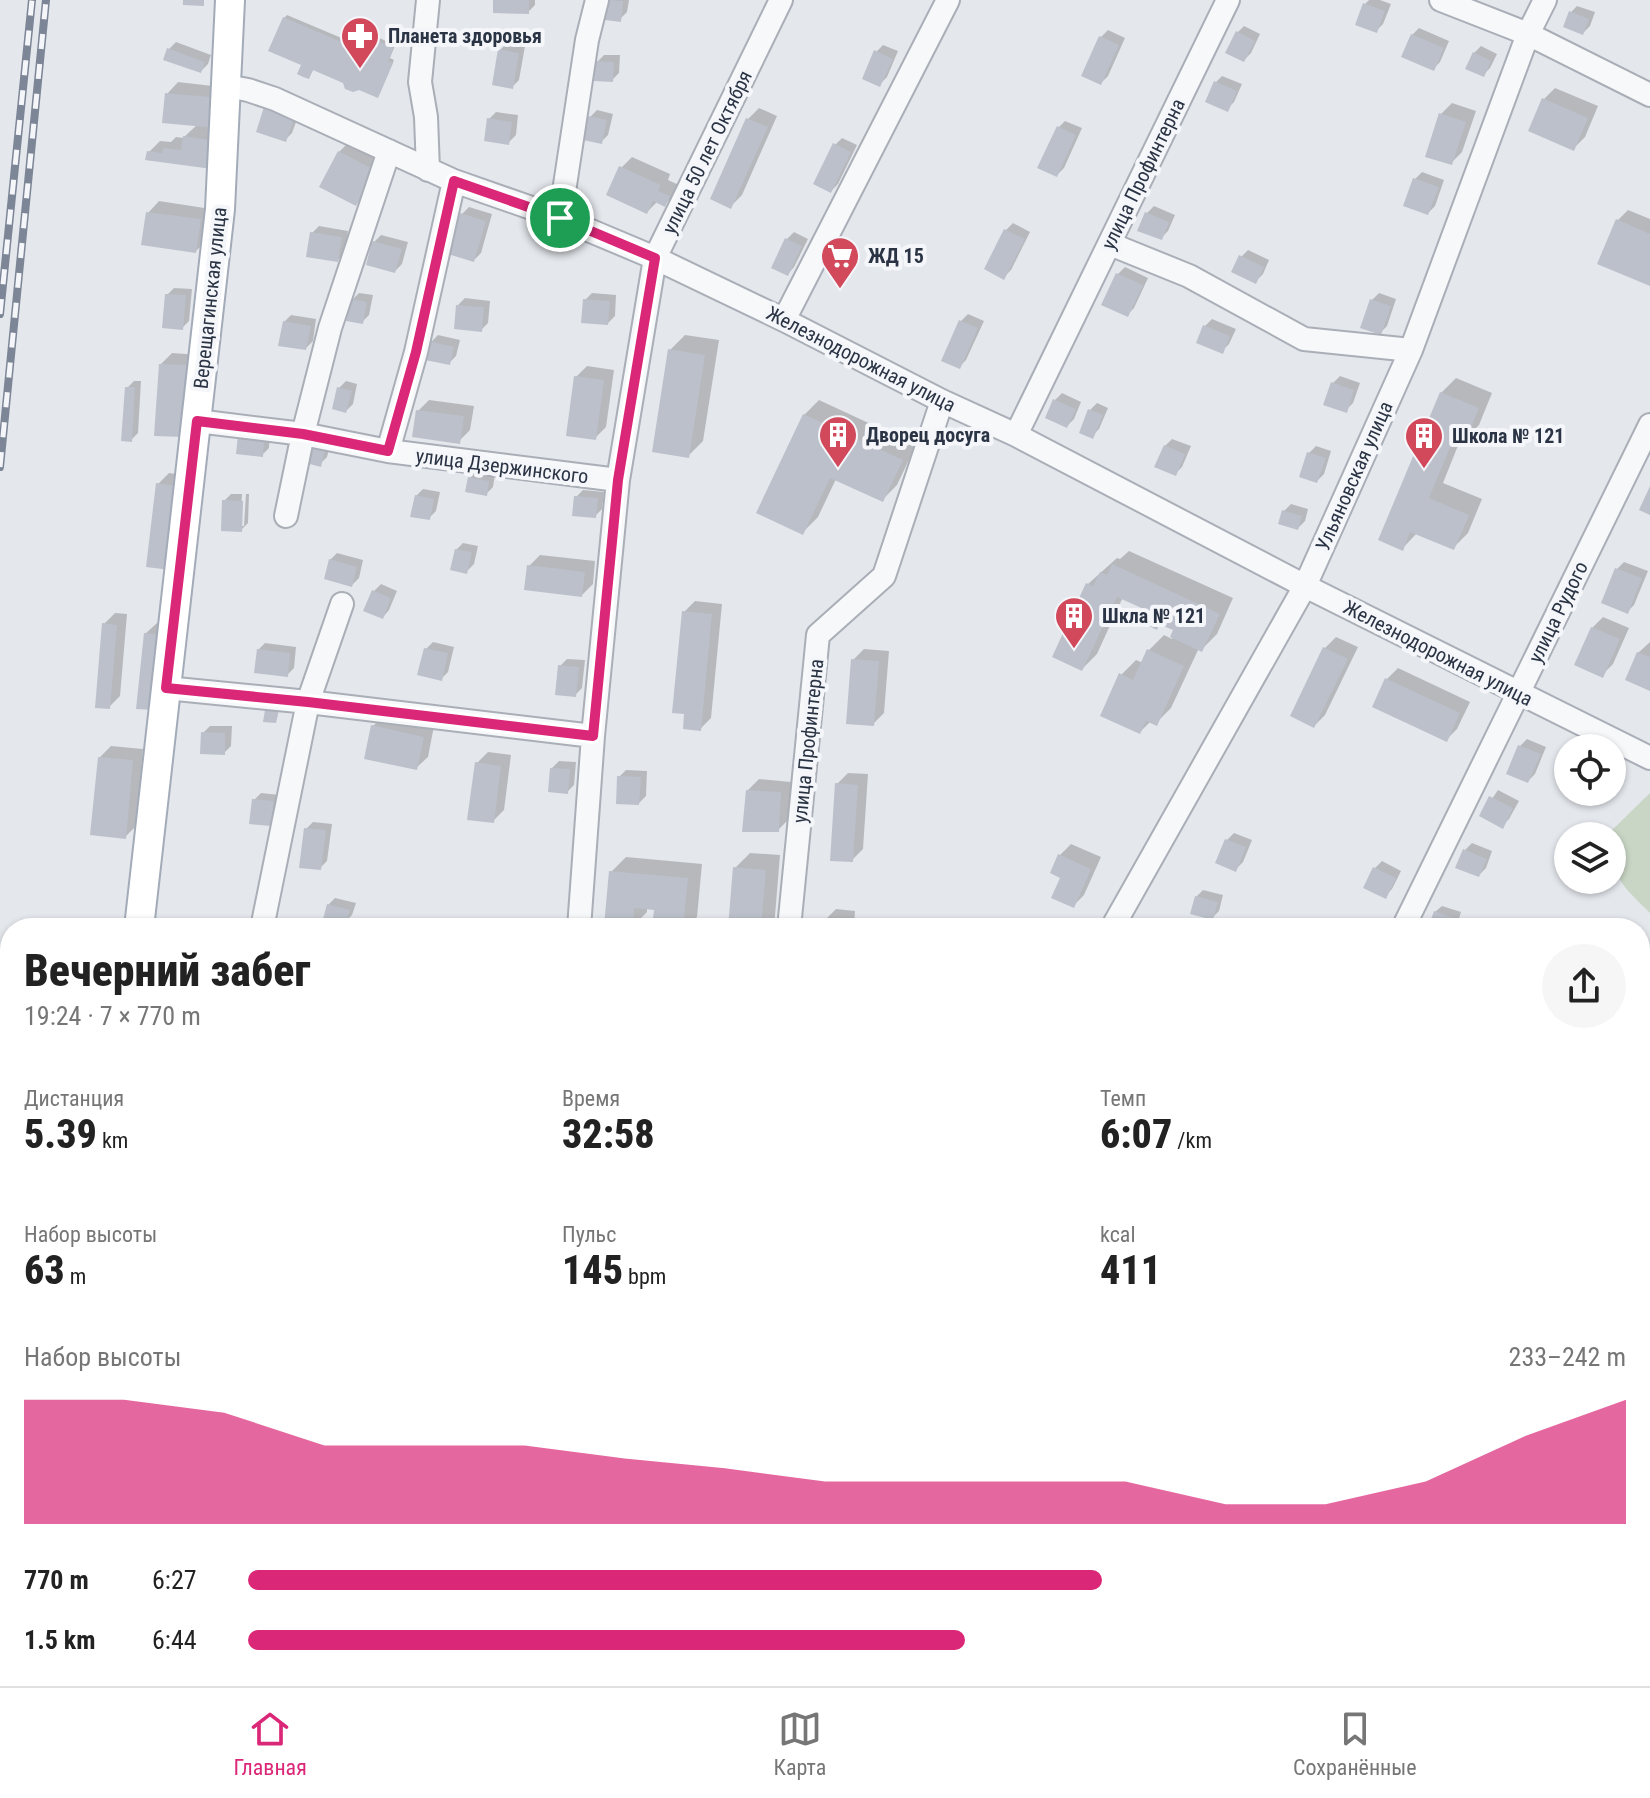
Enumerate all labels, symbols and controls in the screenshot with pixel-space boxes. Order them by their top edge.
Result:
pharmacy icon: Планета здоровья [339,15,381,70]
place label: Планета здоровья [388,24,542,48]
street label: улица 50 лет Октября [657,66,757,238]
street label: улица Профинтерна [1096,95,1190,253]
pin [526,184,594,252]
icon: arrive [538,196,582,240]
street label: Верещагинская улица [189,206,231,390]
supermarket icon: ЖД 15 [819,235,861,290]
place label: ЖД 15 [868,244,924,268]
street label: Железнодорожная улица [762,301,960,417]
street label: Ульяновская улица [1310,398,1398,554]
building icon: Дворец досуга [817,414,859,469]
building icon: Школа № 121 [1403,415,1445,470]
place label: Дворец досуга [866,423,990,447]
place label: Школа № 121 [1452,424,1564,448]
street label: улица Дзержинского [414,444,590,488]
street label: улица Рудого [1523,557,1593,667]
building icon: Шкла № 121 [1053,595,1095,650]
street label: Железнодорожная улица [1339,595,1537,711]
place label: Шкла № 121 [1102,604,1205,628]
street label: улица Профинтерна [787,658,829,824]
map controls [1554,734,1626,894]
button: locate [1554,734,1626,806]
button: layers [1554,822,1626,894]
button: share [1542,944,1626,1028]
text: Вечерний забег [24,945,311,997]
text: 19:24 · 7 × 770 m [24,1001,201,1031]
text: Дистанция [24,1086,124,1111]
text: Время [562,1086,620,1111]
text: Темп [1100,1086,1146,1111]
text: 5.39 [24,1111,97,1158]
text: 32:58 [562,1111,655,1158]
text: 6:07 [1100,1111,1172,1158]
text: km [97,1128,128,1153]
text: /km [1172,1128,1212,1153]
text: Набор высоты [24,1222,157,1247]
text: Пульс [562,1222,616,1247]
text: kcal [1100,1222,1135,1247]
text: 63 [24,1247,65,1294]
text: 145 [562,1247,623,1294]
text: 411 [1100,1247,1161,1294]
text: m [65,1264,86,1289]
text: bpm [623,1264,666,1289]
text: Набор высоты [24,1342,181,1372]
text: 233–242 m [1509,1342,1626,1372]
text: 770 m [24,1565,89,1595]
text: 6:27 [152,1565,197,1595]
text: 1.5 km [24,1625,96,1655]
text: 6:44 [152,1625,197,1655]
tab: Главная [233,1707,307,1780]
tab: Карта [774,1707,826,1780]
tab: Сохранённые [1293,1707,1417,1780]

